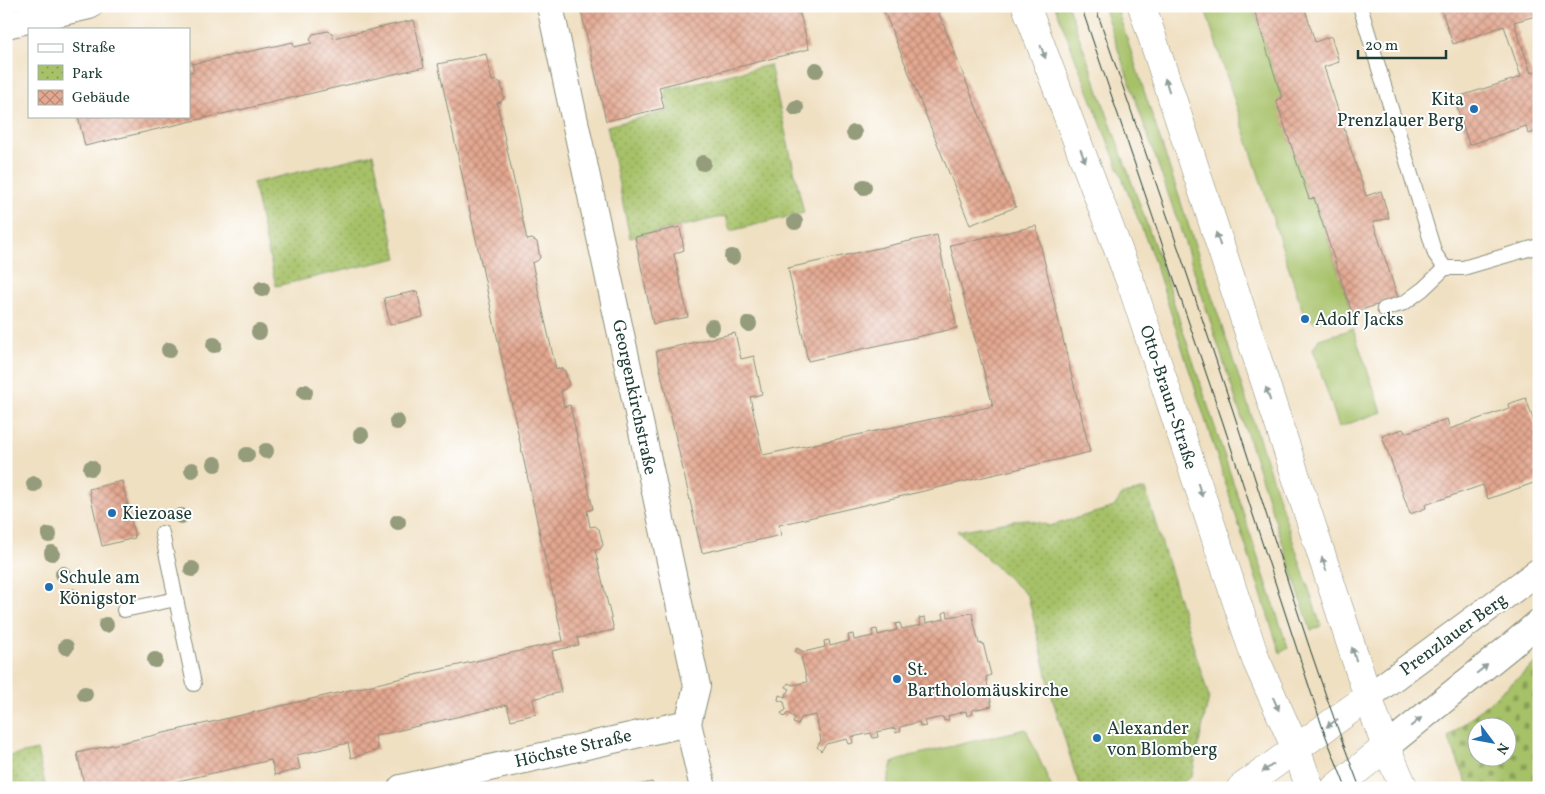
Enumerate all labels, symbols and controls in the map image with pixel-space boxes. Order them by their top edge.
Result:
legend [28,28,190,118]
scale bar [1358,28,1445,60]
text: 20 m [1365,36,1398,57]
text: Straße [72,38,115,59]
one-way arrow [1039,45,1047,60]
text: Park [72,64,103,85]
one-way arrow [1163,77,1171,92]
text: Gebäude [72,88,130,109]
place label: Kita Prenzlauer Berg [1337,88,1464,134]
marker: Kita Prenzlauer Berg [1468,103,1480,115]
one-way arrow [1080,149,1087,164]
one-way arrow [1213,232,1221,247]
place label: Adolf Jacks [1315,308,1404,333]
marker: Adolf Jacks [1299,313,1311,325]
street label: Georgenkirchstraße [605,317,662,477]
street label: Otto-Braun-Straße [1132,322,1203,473]
one-way arrow [1264,386,1272,401]
one-way arrow [1197,482,1204,497]
place label: Kiezoase [122,502,192,527]
marker: Kiezoase [106,507,118,519]
one-way arrow [1320,556,1327,571]
place label: Schule am Königstor [59,566,140,612]
marker: Schule am Königstor [43,581,55,593]
street label: Prenzlauer Berg [1395,588,1513,683]
one-way arrow [1349,646,1357,661]
place label: St. Bartholomäuskirche [907,658,1069,704]
one-way arrow [1476,664,1489,675]
marker: St. Bartholomäuskirche [891,673,903,685]
one-way arrow [1272,697,1280,711]
north arrow [1468,716,1518,766]
place label: Alexander von Blomberg [1107,717,1217,763]
one-way arrow [1409,717,1422,728]
one-way arrow [1325,718,1339,728]
street label: Höchste Straße [512,724,634,775]
marker: Alexander von Blomberg [1091,732,1103,744]
text: N [1491,739,1513,757]
one-way arrow [1262,763,1275,773]

